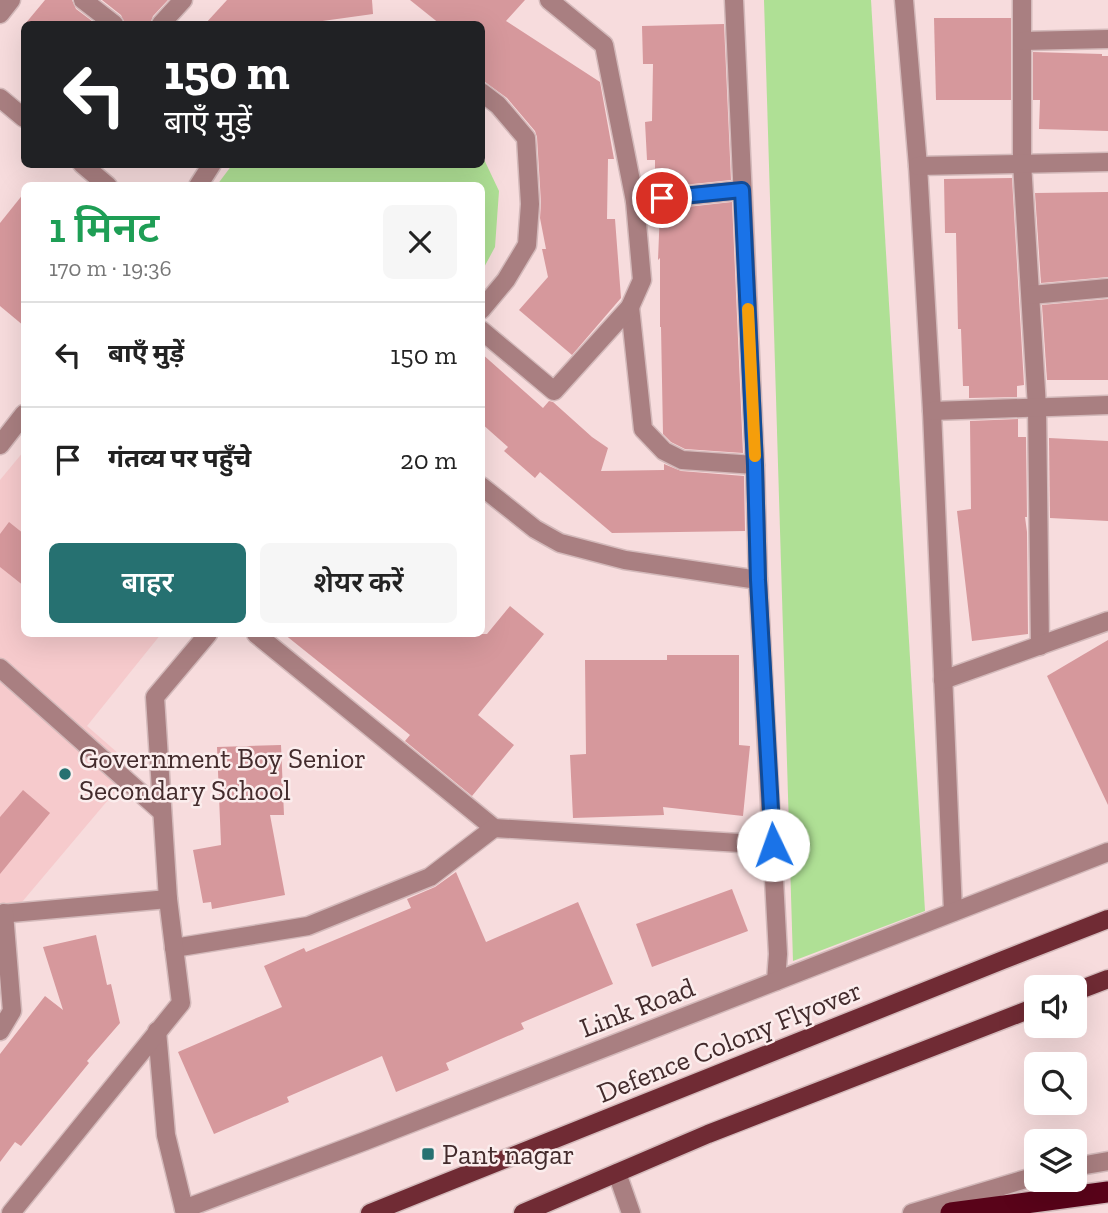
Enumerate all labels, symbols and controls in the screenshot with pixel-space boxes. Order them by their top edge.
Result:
text: 150 m [164,43,290,102]
icon: left [49,49,140,140]
text: बाएँ मुड़ें [164,103,252,141]
pin [632,168,692,228]
icon: arrive [643,179,681,217]
text: 1 मिनट [49,202,159,253]
button: close [383,205,457,279]
text: 170 m · 19:36 [49,254,172,282]
icon: left [49,336,87,374]
text: बाएँ मुड़ें [108,337,184,369]
text: 150 m [390,339,457,371]
icon: arrive [49,441,87,479]
text: गंतव्य पर पहुँचे [108,442,251,474]
text: 20 m [400,444,457,476]
button: बाहर [49,543,246,623]
button: शेयर करें [260,543,457,623]
place label: Government Boy Senior Secondary School [79,742,366,807]
marker: Government Boy Senior Secondary School [57,766,73,782]
position arrow [736,808,810,882]
street label: Link Road [575,971,699,1044]
street label: Defence Colony Flyover [592,973,866,1110]
map controls [1024,975,1087,1192]
button: sound [1024,975,1087,1038]
button: search [1024,1052,1087,1115]
button: layers [1024,1129,1087,1192]
place label: Pant nagar [442,1138,574,1171]
marker: Pant nagar [420,1146,436,1162]

